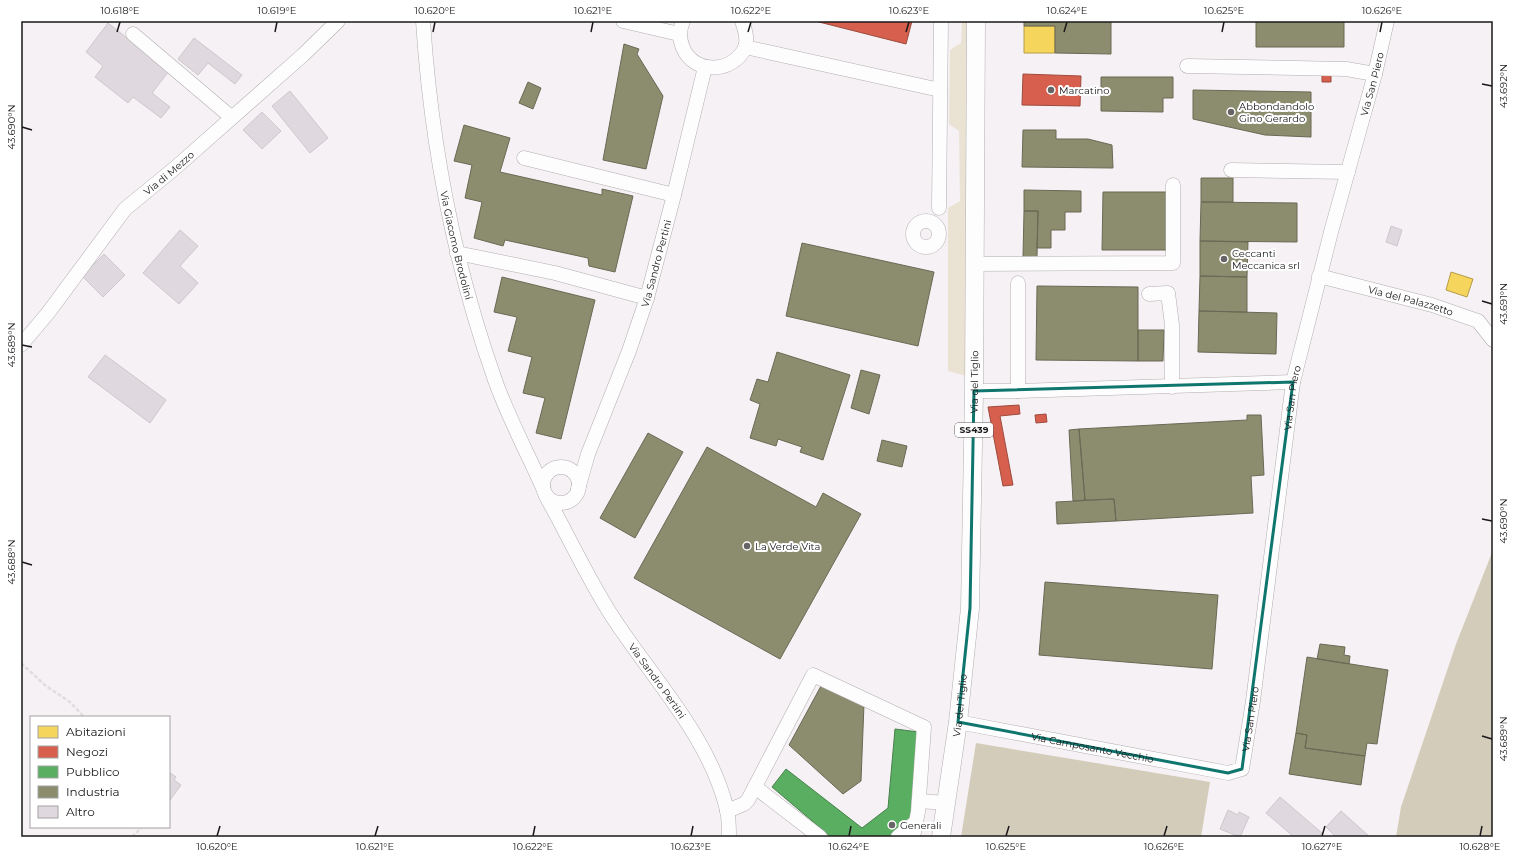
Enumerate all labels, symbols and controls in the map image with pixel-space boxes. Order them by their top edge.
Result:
text: 10.618°E [100,4,140,17]
text: 10.619°E [258,4,297,17]
text: 10.620°E [414,4,456,17]
text: 10.621°E [574,4,613,17]
text: 10.622°E [731,4,772,17]
text: 10.623°E [889,4,929,17]
text: 10.624°E [1047,4,1088,17]
text: 10.625°E [1204,4,1244,17]
text: 10.626°E [1362,4,1403,17]
street label: Via San Piero [1358,51,1387,118]
text: 43.692°N [1497,64,1510,108]
place label: Marcatino [1059,84,1110,97]
marker: Marcatino [1046,85,1056,95]
place label: Abbondandolo Gino Gerardo [1239,100,1314,125]
text: 43.690°N [5,104,18,150]
marker: Abbondandolo Gino Gerardo [1226,107,1236,117]
street label: Via di Mezzo [141,148,197,198]
street label: Via Giacomo Brodolini [437,190,475,301]
street label: Via Sandro Pertini [638,218,674,309]
place label: Ceccanti Meccanica srl [1232,247,1300,272]
marker: Ceccanti Meccanica srl [1219,254,1229,264]
street label: Via del Palazzetto [1367,283,1455,319]
text: 43.691°N [1497,283,1510,325]
text: 43.689°N [5,322,18,368]
street label: Via del Tiglio [968,350,981,414]
street label: Via San Piero [1281,364,1304,431]
road number: SS439 [955,423,993,437]
text: 43.690°N [1497,498,1510,544]
text: 43.688°N [5,539,18,585]
place label: La Verde Vita [755,540,820,553]
marker: La Verde Vita [742,541,752,551]
street label: Via Sandro Pertini [625,641,689,721]
street label: Via del Tiglio [950,673,970,738]
street label: Via San Piero [1239,686,1262,752]
legend [30,716,170,828]
text: 43.689°N [1497,716,1510,762]
text: Abitazioni [66,724,126,739]
street label: Via Camposanto Vecchio [1030,730,1155,766]
text: Negozi [66,744,108,759]
text: Pubblico [66,764,120,779]
text: Industria [66,784,120,799]
text: Altro [66,804,95,819]
place label: Generali [900,819,941,832]
marker: Generali [887,820,897,830]
text: 10.620°E [196,840,238,853]
text: 10.621°E [356,840,395,853]
text: 10.622°E [513,840,554,853]
text: 10.623°E [671,840,711,853]
text: 10.624°E [829,840,870,853]
text: 10.625°E [986,840,1026,853]
text: 10.626°E [1144,840,1185,853]
text: 10.627°E [1302,840,1343,853]
text: 10.628°E [1459,840,1501,853]

